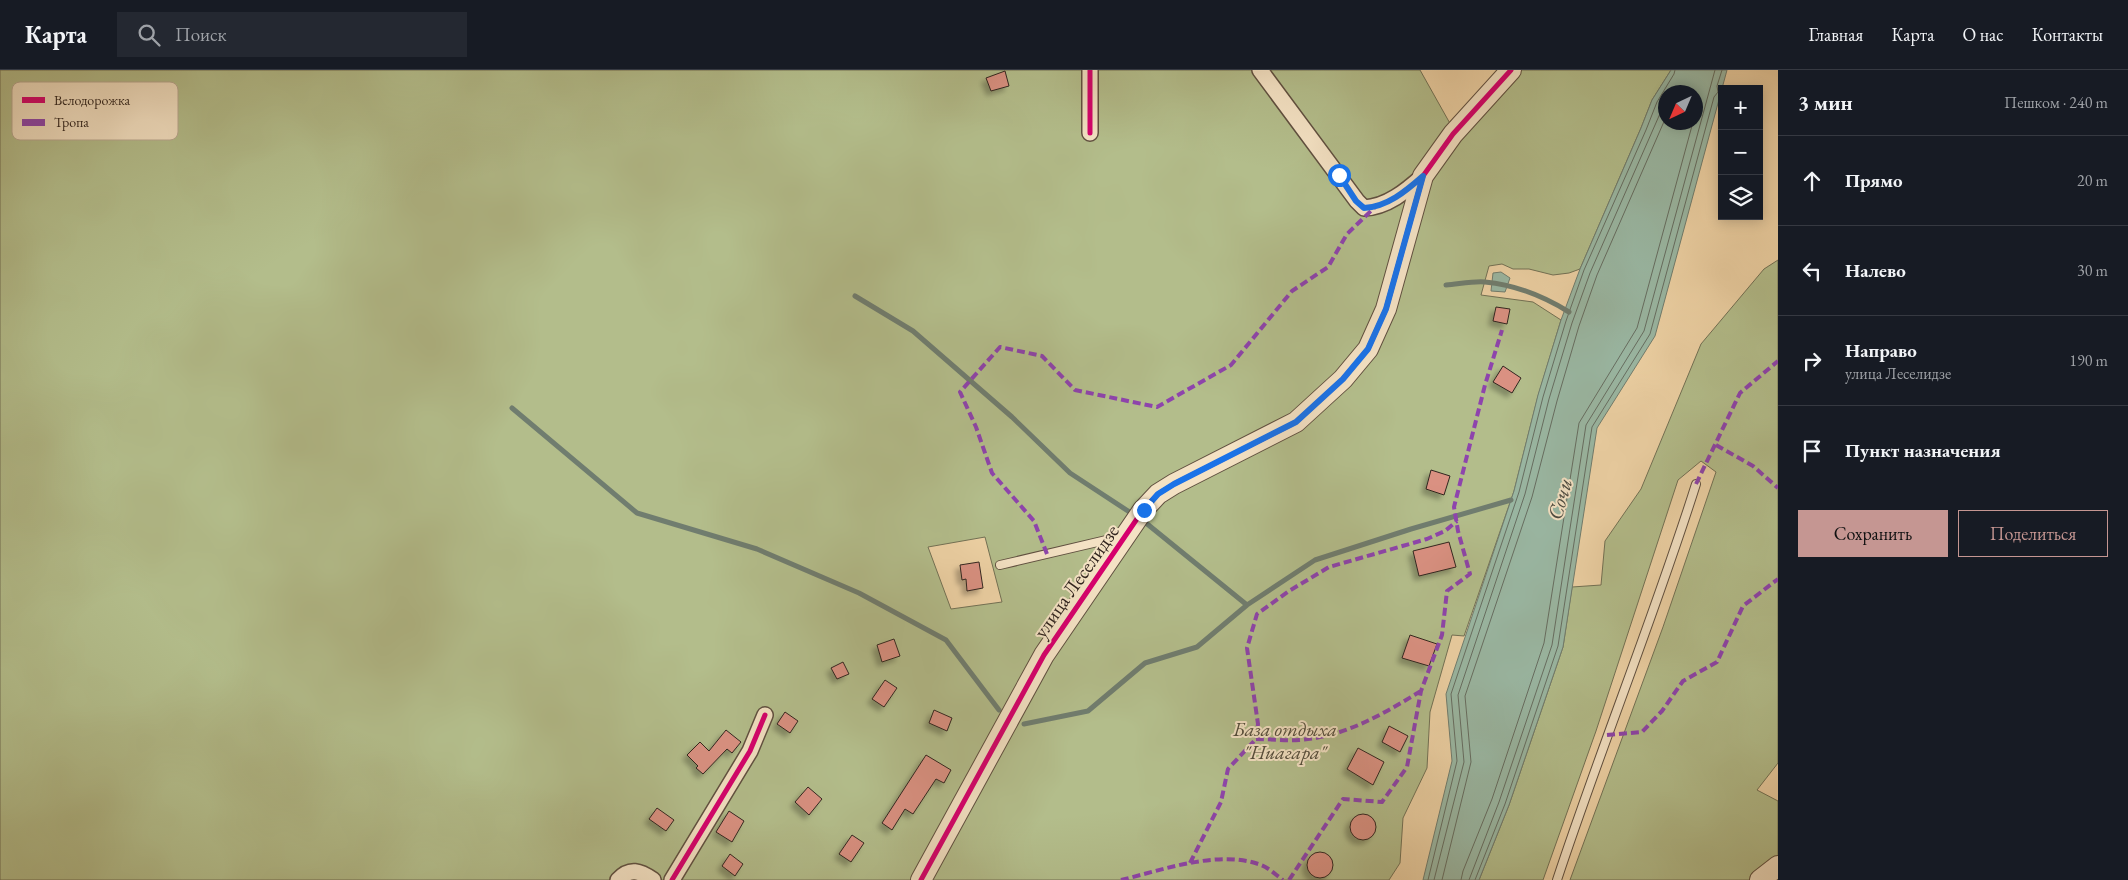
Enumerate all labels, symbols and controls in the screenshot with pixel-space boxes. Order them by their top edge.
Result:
search box [117,12,467,57]
text: Карта [25,19,87,50]
icon: search [135,21,163,49]
text: Поиск [175,22,227,47]
text: Главная [1809,23,1863,46]
text: Карта [1891,23,1934,46]
text: О нас [1962,23,2004,46]
text: Контакты [2032,23,2103,46]
legend [12,82,178,140]
north arrow [1658,85,1703,130]
map controls [1718,85,1763,220]
button: + [1718,85,1763,130]
text: 3 мин [1798,89,1853,116]
text: Велодорожка [54,91,130,109]
text: Пешком · 240 m [2004,92,2108,113]
text: Тропа [54,113,89,131]
button: − [1718,130,1763,175]
route start [1328,164,1351,187]
icon: ahead [1798,167,1826,195]
text: Прямо [1845,168,1903,193]
text: 20 m [2077,170,2108,191]
button: layers [1718,175,1763,220]
icon: left [1798,257,1826,285]
text: Налево [1845,258,1906,283]
text: 30 m [2077,260,2108,281]
text: Направо [1845,338,1917,363]
icon: right [1798,347,1826,375]
text: 190 m [2069,350,2108,371]
text: улица Леселидзе [1845,363,1951,384]
icon: arrive [1798,437,1826,465]
text: Пункт назначения [1845,438,2001,463]
water label: Сочи [1541,475,1578,523]
route end [1133,499,1156,522]
button: Сохранить [1798,510,1948,557]
button: Поделиться [1958,510,2108,557]
street label: улица Леселидзе [1027,519,1125,643]
park label: База отдыха "Ниагара" [1232,716,1337,765]

